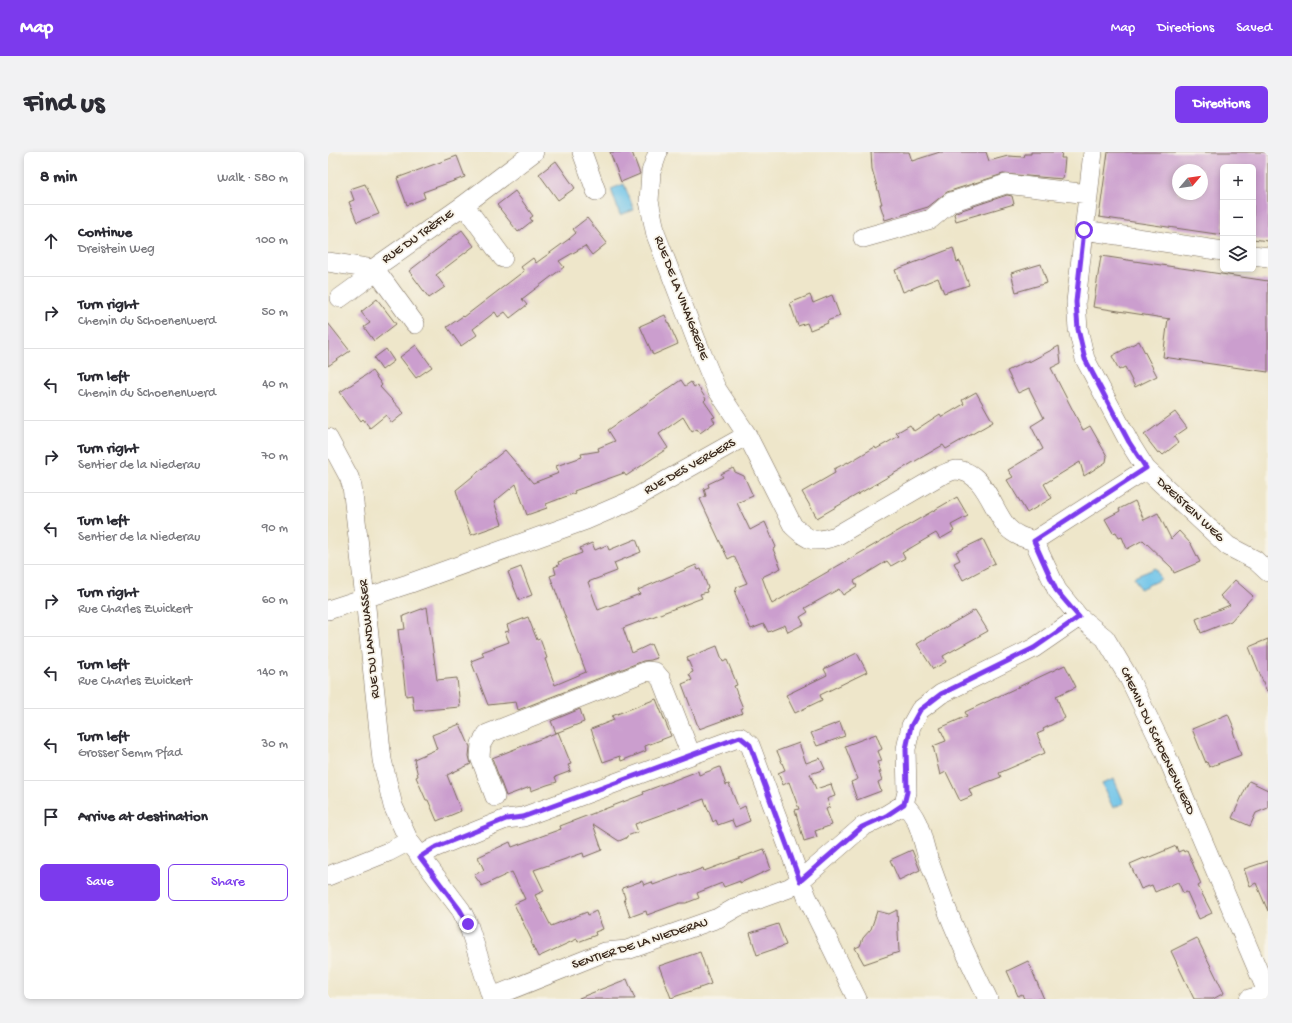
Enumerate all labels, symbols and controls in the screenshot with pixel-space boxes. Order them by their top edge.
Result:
text: Map [20,17,53,40]
text: Map [1111,20,1135,37]
text: Directions [1157,20,1214,37]
text: Saved [1236,20,1272,37]
button: Directions [1175,86,1268,123]
text: Find us [24,88,104,121]
north arrow [1172,164,1208,200]
map controls [1220,164,1256,272]
button: + [1220,164,1256,200]
text: 8 min [40,168,77,188]
text: Walk · 580 m [217,171,288,186]
button: − [1220,200,1256,236]
street label: RUE DU TRÈFLE [379,205,457,267]
route start [1075,221,1093,239]
text: Continue [78,224,132,242]
icon: ahead [40,230,62,252]
text: 100 m [256,233,288,248]
street label: RUE DE LA VINAIGRERIE [650,234,712,363]
button: layers [1220,236,1256,272]
text: Dreistein Weg [78,242,155,257]
text: Turn right [78,296,138,314]
icon: right [40,302,62,324]
text: 50 m [261,305,288,320]
text: Chemin du Schoenenwerd [78,314,216,329]
text: Turn left [78,368,129,386]
icon: left [40,374,62,396]
text: 40 m [262,377,288,392]
text: Chemin du Schoenenwerd [78,386,216,401]
street label: RUE DES VERGERS [642,435,739,498]
text: Turn right [78,440,138,458]
icon: right [40,446,62,468]
text: 70 m [262,449,288,464]
text: Sentier de la Niederau [78,458,200,473]
street label: DREISTEIN WEG [1152,474,1228,546]
text: Turn left [78,512,129,530]
icon: left [40,518,62,540]
text: 90 m [262,521,288,536]
text: Sentier de la Niederau [78,530,200,545]
street label: RUE DU LANDWASSER [356,578,384,699]
text: Turn right [78,584,138,602]
icon: right [40,590,62,612]
text: 60 m [262,593,288,608]
text: Rue Charles Zwickert [78,602,192,617]
text: Turn left [78,656,129,674]
icon: left [40,662,62,684]
text: 140 m [257,665,288,680]
street label: CHEMIN DU SCHOENENWERD [1116,665,1198,818]
text: Rue Charles Zwickert [78,674,192,689]
text: Turn left [78,728,129,746]
icon: left [40,734,62,756]
text: 30 m [262,737,288,752]
text: Grosser Semm Pfad [78,746,182,761]
icon: arrive [40,806,62,828]
text: Arrive at destination [78,808,208,826]
button: Save [40,864,160,901]
button: Share [168,864,288,901]
route end [459,915,477,933]
street label: SENTIER DE LA NIEDERAU [570,915,710,973]

